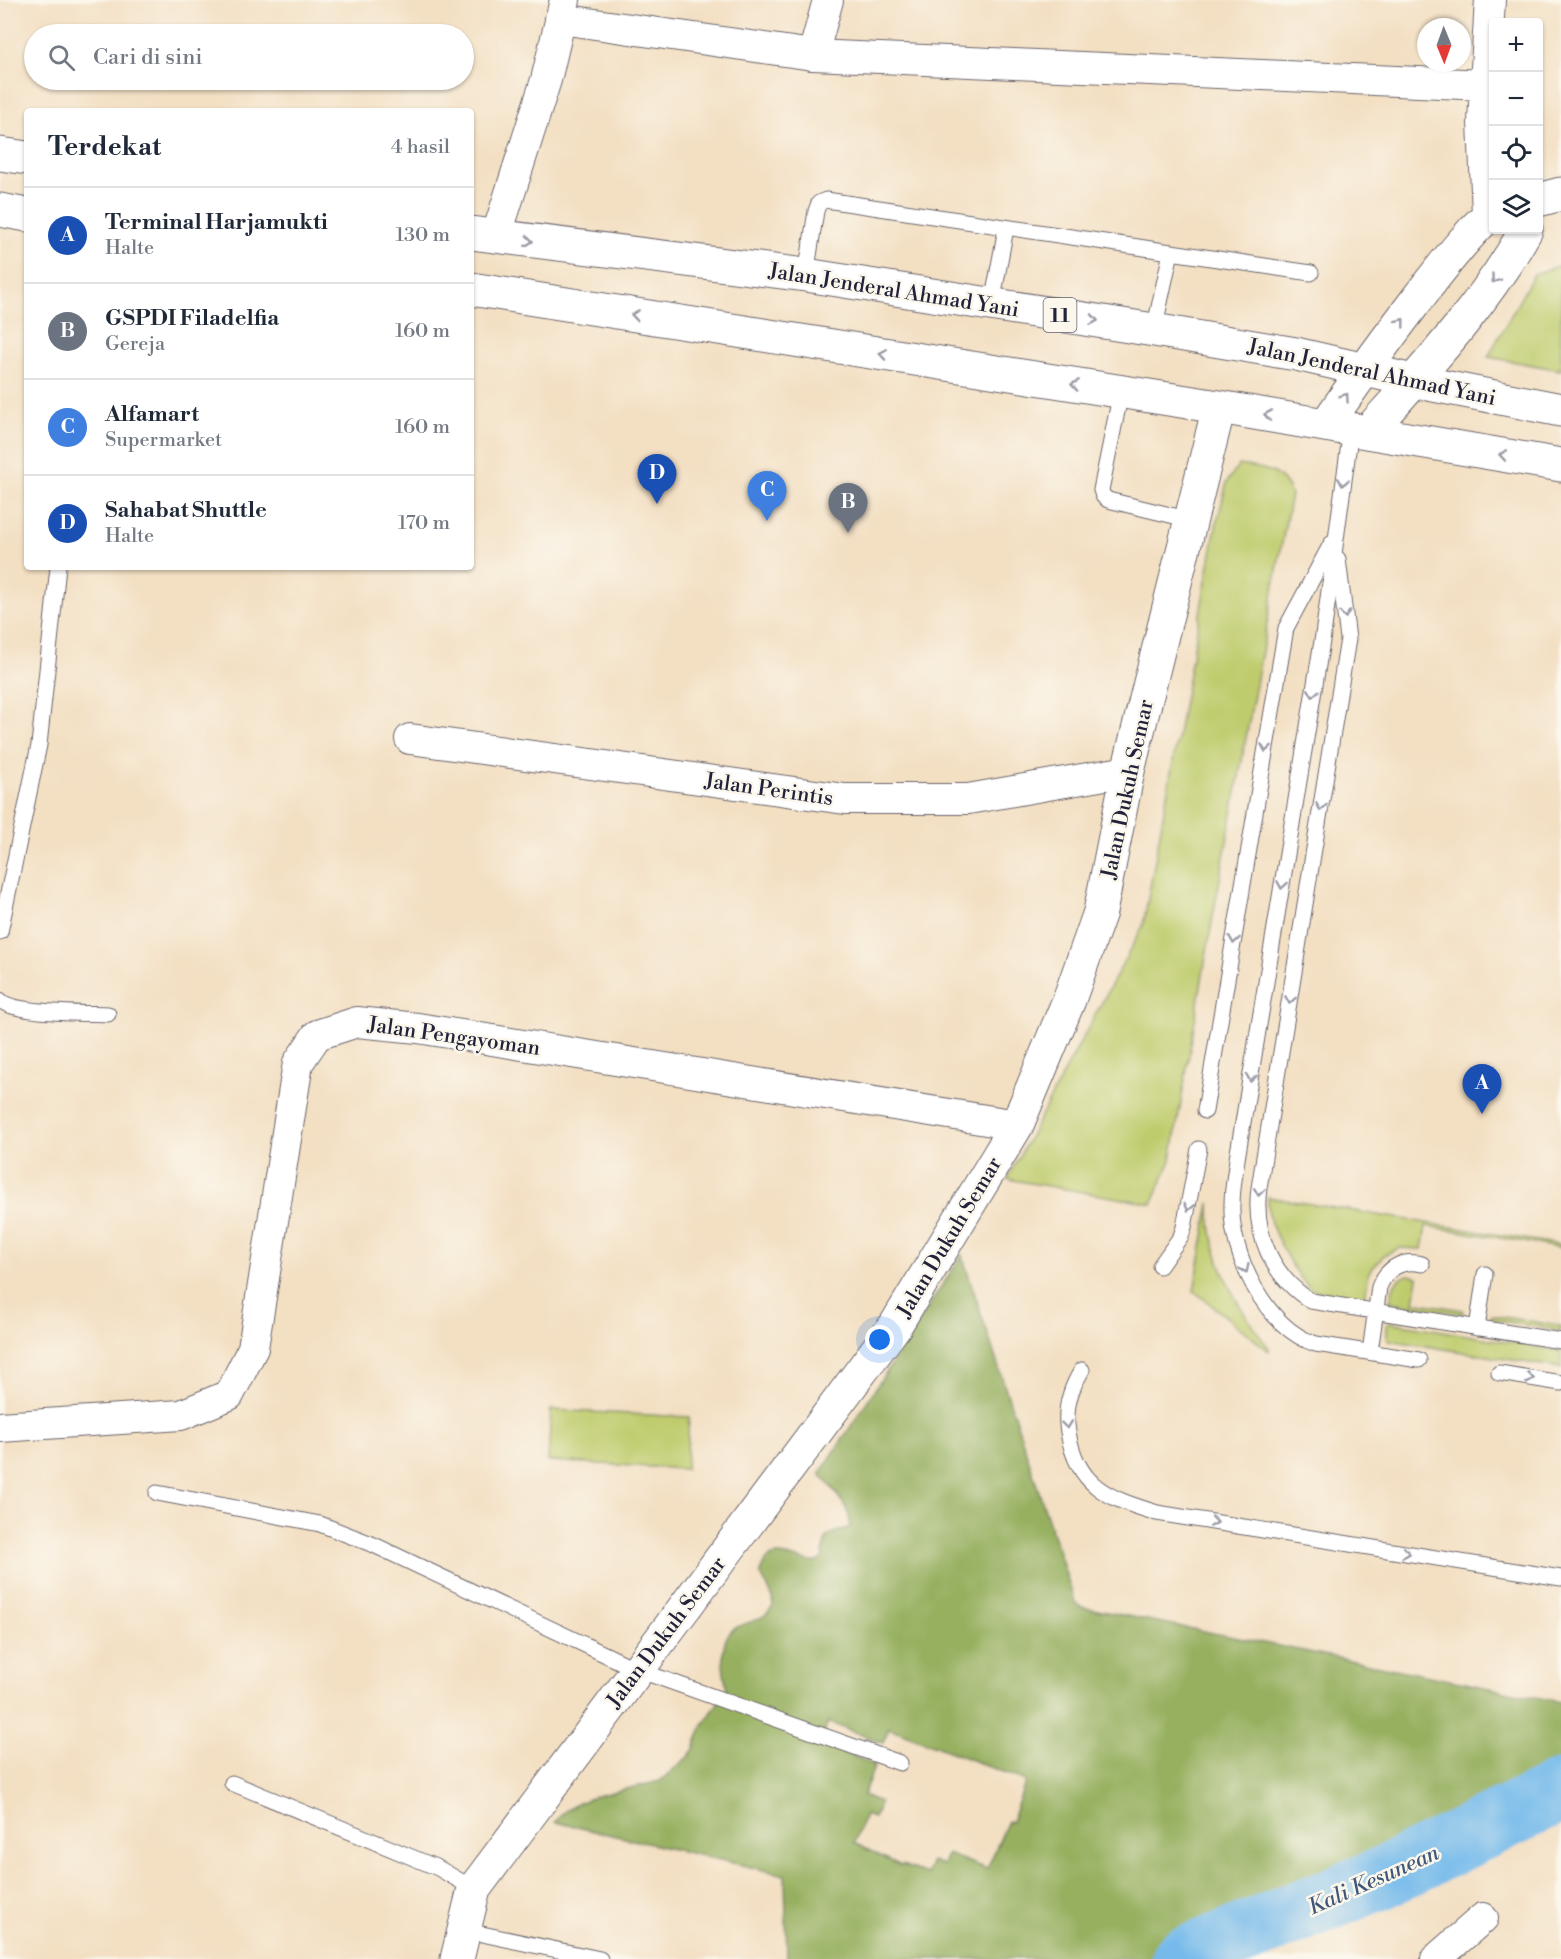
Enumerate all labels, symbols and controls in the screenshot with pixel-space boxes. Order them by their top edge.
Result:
north arrow [1417,18,1471,72]
map controls [1489,18,1543,234]
button: + [1489,18,1543,72]
search box [24,24,474,90]
icon: search [45,41,78,74]
text: Cari di sini [93,44,203,71]
button: − [1489,72,1543,126]
button: locate [1489,126,1543,180]
text: Terdekat [48,131,161,163]
text: 4 hasil [391,135,450,160]
button: layers [1489,180,1543,234]
text: Terminal Harjamukti [105,209,328,236]
text: A [60,223,75,248]
text: 130 m [395,223,450,248]
one-way arrow [524,235,533,247]
text: Halte [105,236,154,261]
street label: Jalan Jenderal Ahmad Yani [766,258,1021,324]
one-way arrow [1491,272,1502,283]
road number: 11 [1044,298,1076,332]
text: GSPDI Filadelfia [105,305,279,332]
one-way arrow [631,309,641,322]
one-way arrow [1089,314,1098,326]
one-way arrow [1393,318,1404,329]
text: B [60,319,75,344]
text: 160 m [395,319,450,344]
text: Gereja [105,332,165,357]
street label: Jalan Jenderal Ahmad Yani [1244,334,1498,412]
one-way arrow [878,349,887,361]
one-way arrow [1071,379,1081,392]
one-way arrow [1338,392,1349,403]
text: Alfamart [105,401,199,428]
one-way arrow [1263,410,1273,422]
text: C [60,415,75,440]
text: 160 m [395,415,450,440]
text: Supermarket [105,428,222,453]
one-way arrow [1499,449,1509,462]
pin: D [638,454,676,504]
pin: C [748,472,786,521]
one-way arrow [1338,478,1350,487]
pin: B [828,484,868,533]
text: Sahabat Shuttle [105,497,267,524]
text: D [60,511,75,536]
text: 170 m [398,511,450,536]
text: Halte [105,524,154,549]
one-way arrow [1338,610,1351,619]
one-way arrow [1307,688,1320,698]
street label: Jalan Dukuh Semar [1096,697,1160,882]
one-way arrow [1260,743,1272,753]
street label: Jalan Perintis [702,768,835,812]
one-way arrow [1315,802,1328,812]
one-way arrow [1276,880,1289,890]
one-way arrow [1228,936,1240,945]
one-way arrow [1284,994,1297,1004]
street label: Jalan Pengayoman [365,1012,542,1062]
pin: A [1462,1064,1502,1114]
one-way arrow [1245,1073,1257,1083]
street label: Jalan Dukuh Semar [891,1153,1008,1323]
one-way arrow [1253,1188,1266,1197]
one-way arrow [1183,1201,1196,1211]
one-way arrow [1238,1263,1250,1274]
your location [865,1325,894,1354]
one-way arrow [1526,1371,1535,1383]
one-way arrow [1061,1420,1073,1430]
one-way arrow [1209,1516,1219,1528]
one-way arrow [1402,1547,1411,1559]
street label: Jalan Dukuh Semar [601,1552,732,1714]
water label: Kali Kesunean [1304,1839,1444,1921]

